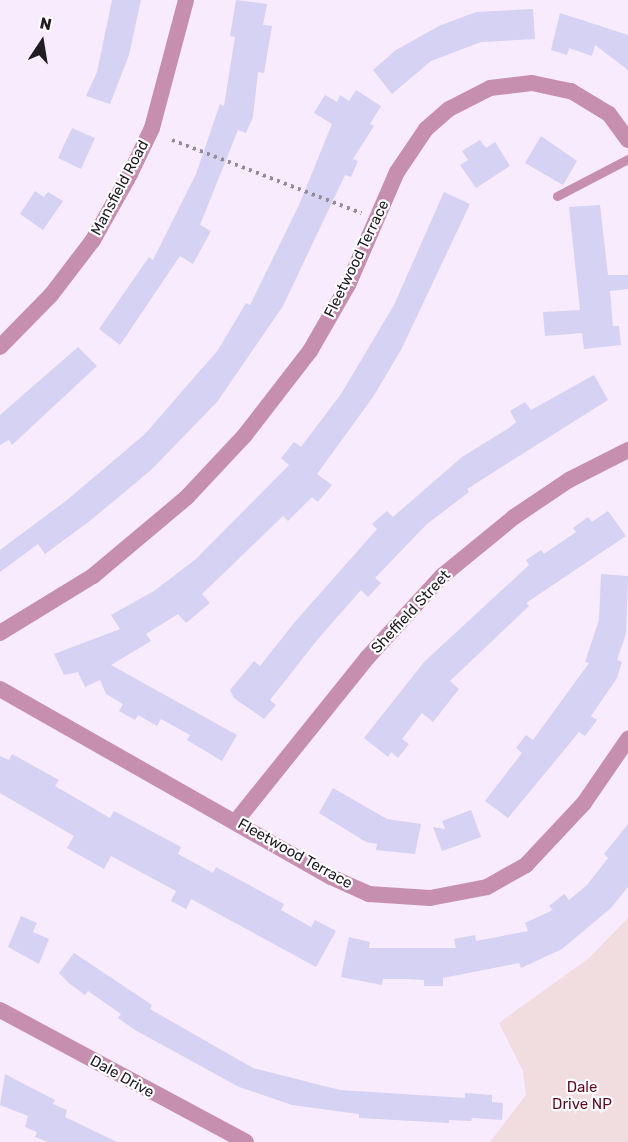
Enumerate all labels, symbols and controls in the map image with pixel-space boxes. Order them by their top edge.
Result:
north arrow [12,12,72,72]
text: N [38,13,53,34]
street label: Mansfield Road [87,137,153,239]
street label: Fleetwood Terrace [321,197,393,321]
street label: Sheffield Street [368,566,454,658]
street label: Fleetwood Terrace [234,815,356,893]
street label: Dale Drive [87,1052,157,1102]
park label: Dale Drive NP [552,1078,612,1113]

